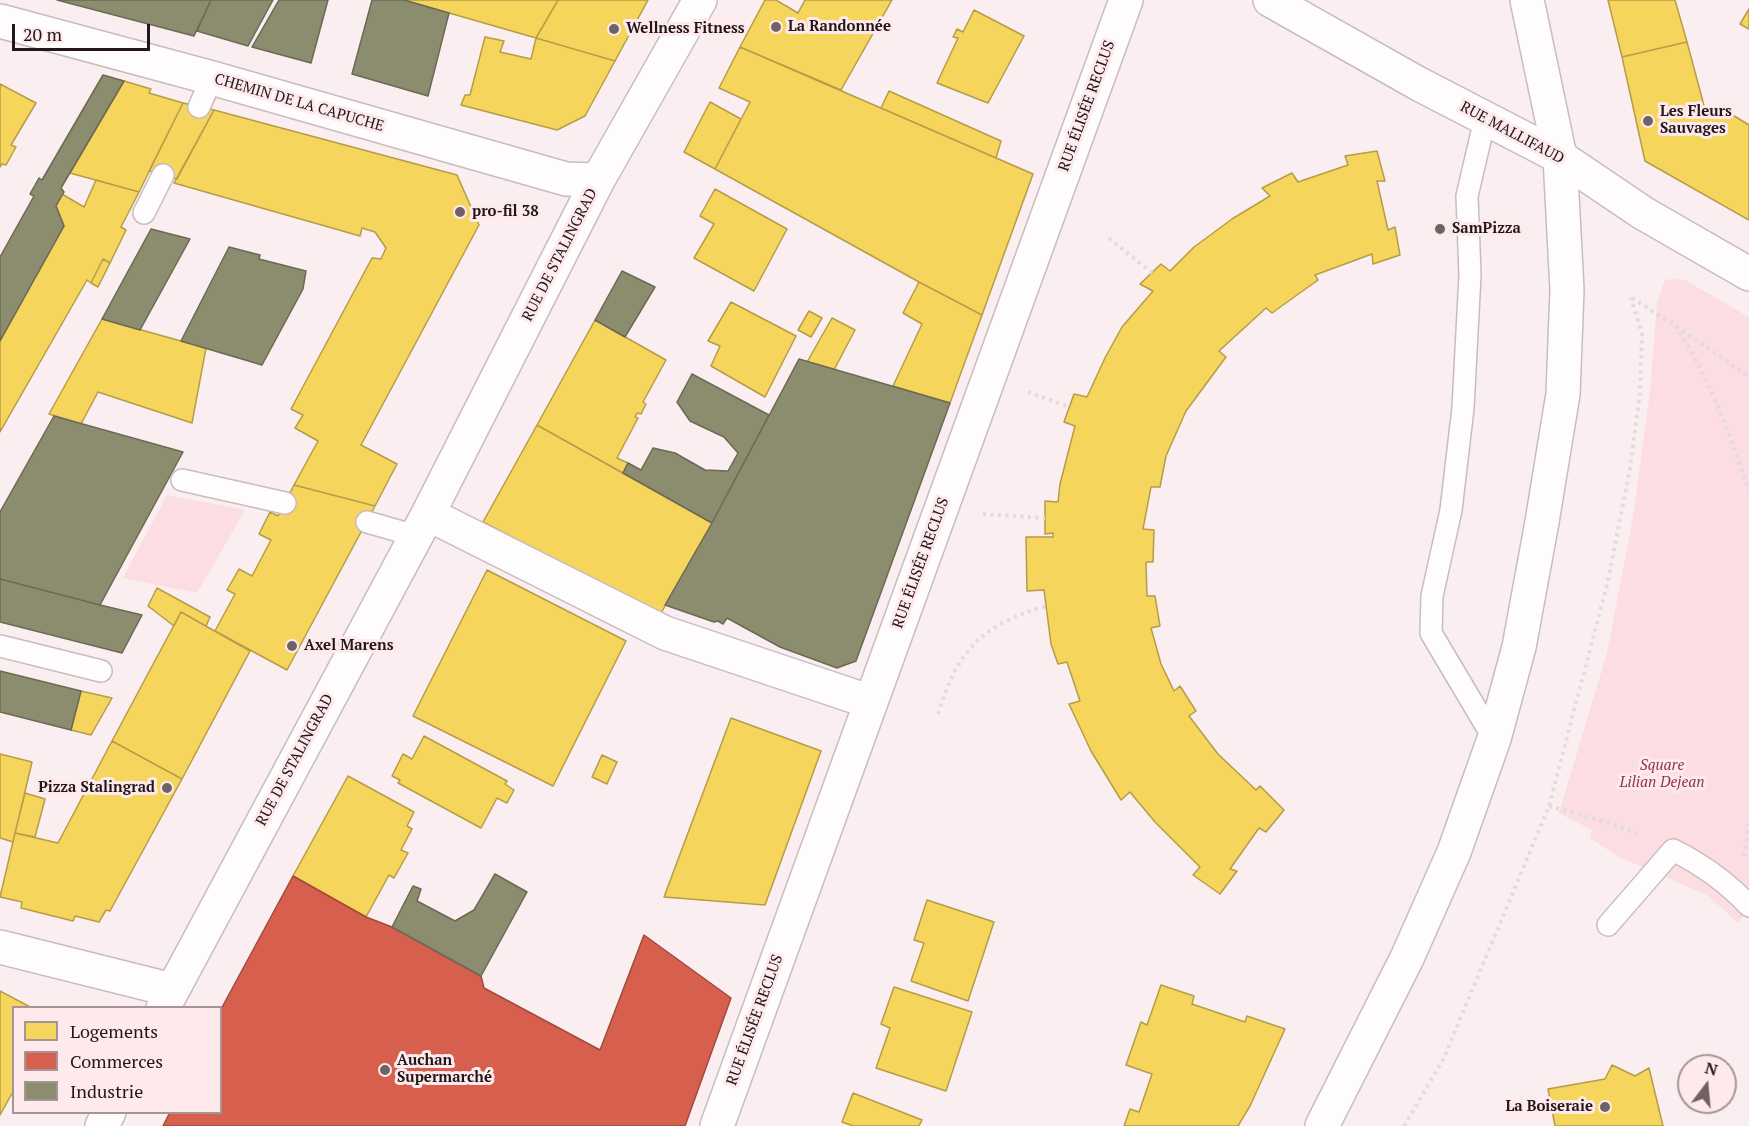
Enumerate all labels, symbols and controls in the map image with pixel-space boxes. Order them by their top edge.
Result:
scale bar [15,12,153,50]
place label: La Randonnée [788,18,891,36]
place label: Wellness Fitness [626,20,745,38]
marker: La Randonnée [769,20,783,34]
text: 20 m [23,22,62,46]
marker: Wellness Fitness [607,22,621,36]
street label: RUE ÉLISÉE RECLUS [1055,38,1119,174]
street label: CHEMIN DE LA CAPUCHE [212,70,386,136]
street label: RUE MALLIFAUD [1457,98,1567,168]
place label: Les Fleurs Sauvages [1660,103,1732,138]
marker: Les Fleurs Sauvages [1641,114,1655,128]
street label: RUE DE STALINGRAD [519,186,601,324]
place label: pro-fil 38 [472,203,539,221]
marker: pro-fil 38 [453,205,467,219]
place label: SamPizza [1452,220,1521,238]
marker: SamPizza [1433,222,1447,236]
street label: RUE ÉLISÉE RECLUS [889,495,953,631]
place label: Axel Marens [304,637,393,655]
marker: Axel Marens [285,639,299,653]
street label: RUE DE STALINGRAD [253,691,337,829]
park label: Square Lilian Dejean [1619,757,1705,792]
place label: Pizza Stalingrad [38,779,155,797]
marker: Pizza Stalingrad [160,781,174,795]
street label: RUE ÉLISÉE RECLUS [723,952,787,1088]
legend [12,1006,222,1114]
text: Logements [70,1019,158,1043]
text: Commerces [70,1049,163,1073]
place label: Auchan Supermarché [397,1052,492,1087]
north arrow [1677,1054,1737,1114]
text: N [1703,1056,1720,1081]
marker: Auchan Supermarché [378,1063,392,1077]
text: Industrie [70,1079,143,1103]
place label: La Boiseraie [1506,1098,1593,1116]
marker: La Boiseraie [1598,1100,1612,1114]

